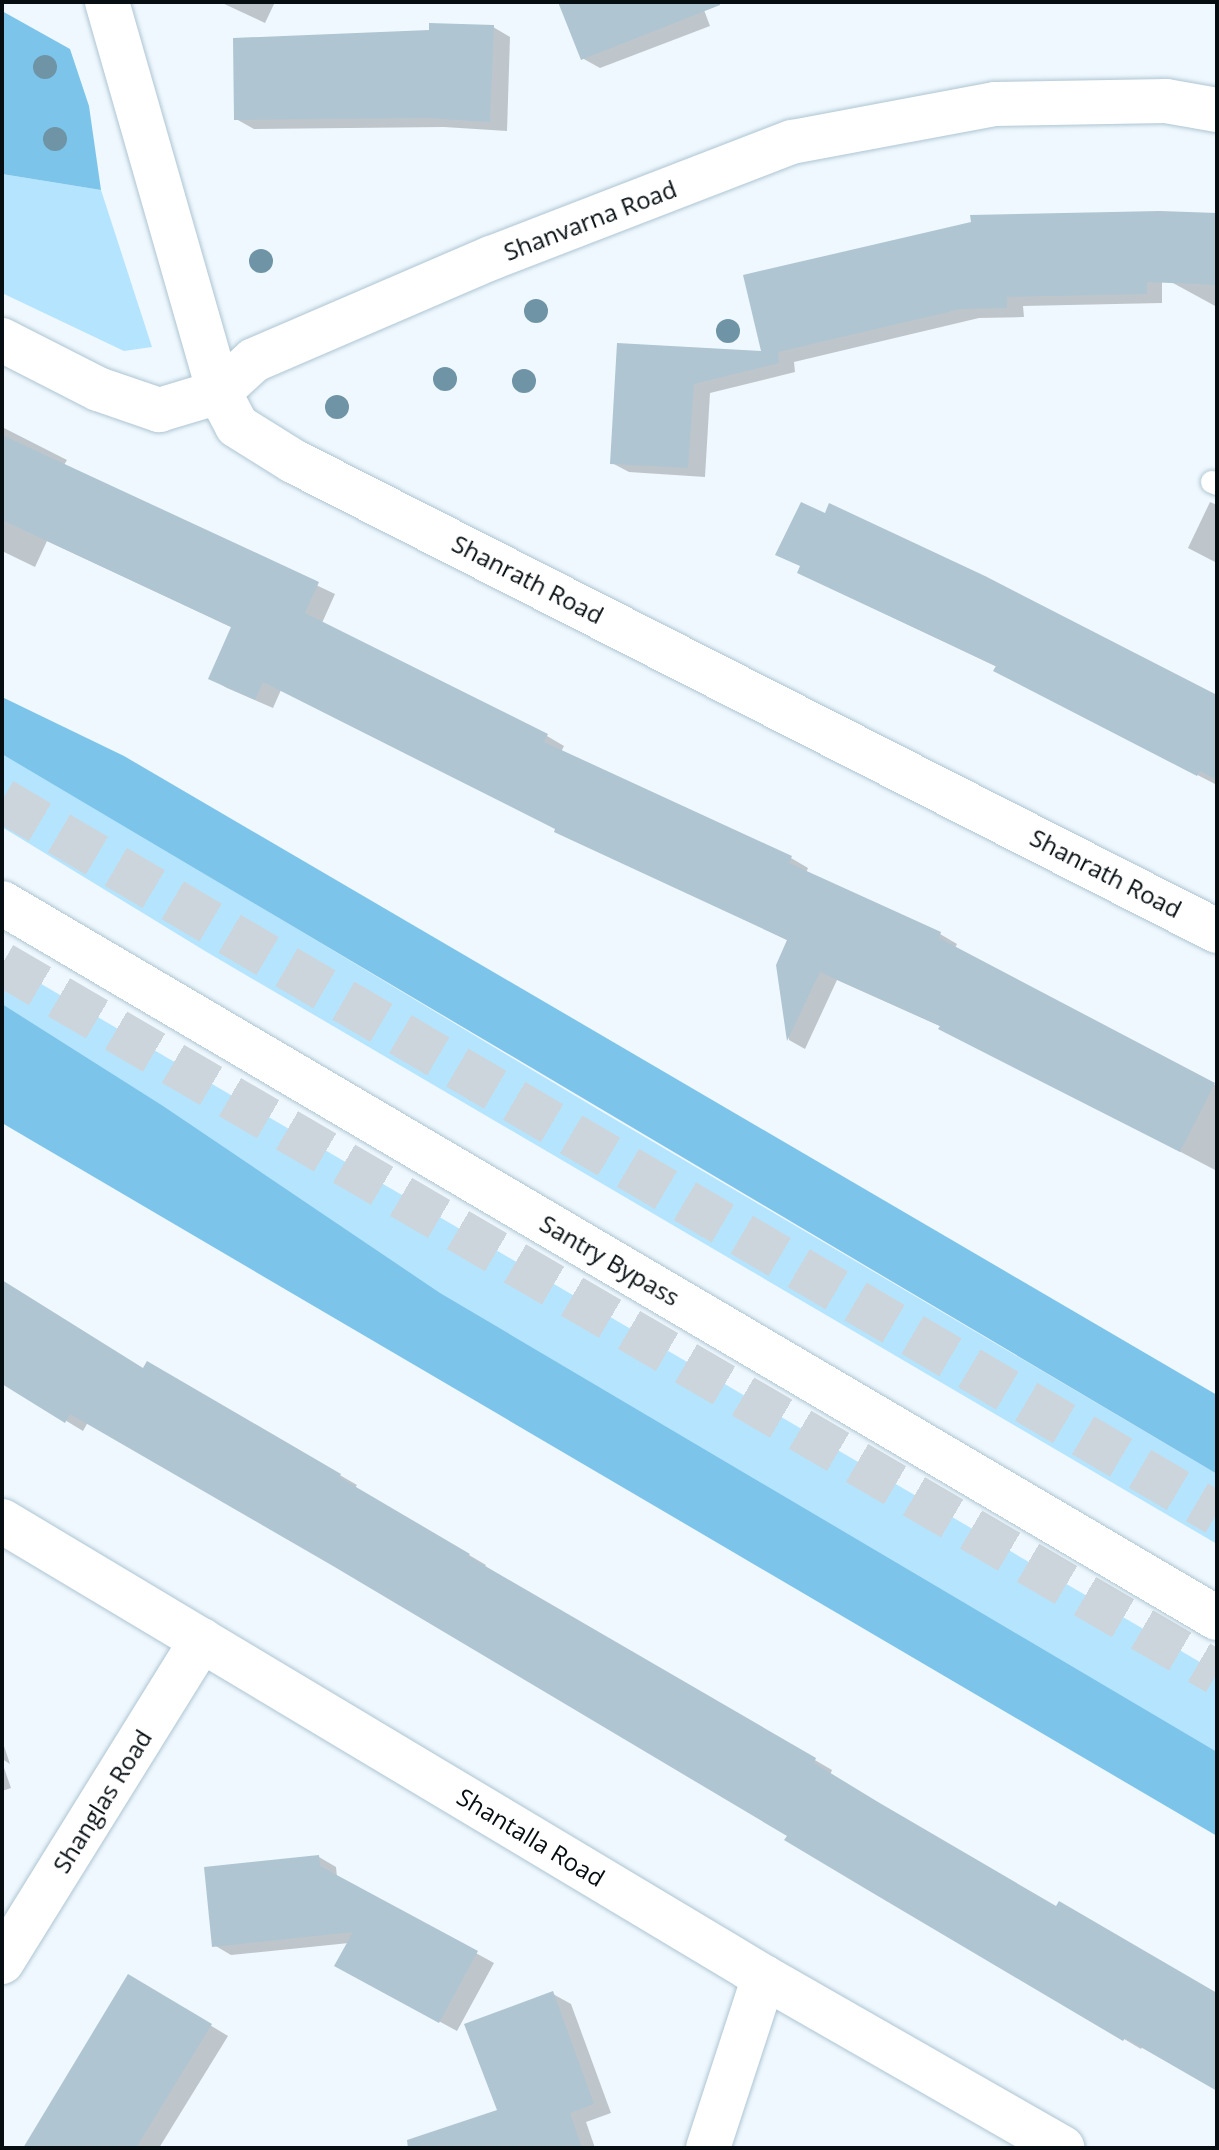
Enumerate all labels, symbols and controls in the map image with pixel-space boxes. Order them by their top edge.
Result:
street label: Shanvarna Road [500,174,680,266]
street label: Shanrath Road [448,529,608,629]
street label: Shanrath Road [1026,823,1186,923]
street label: Santry Bypass [535,1208,685,1312]
street label: Shanglas Road [47,1724,157,1878]
street label: Shantalla Road [452,1782,610,1892]

